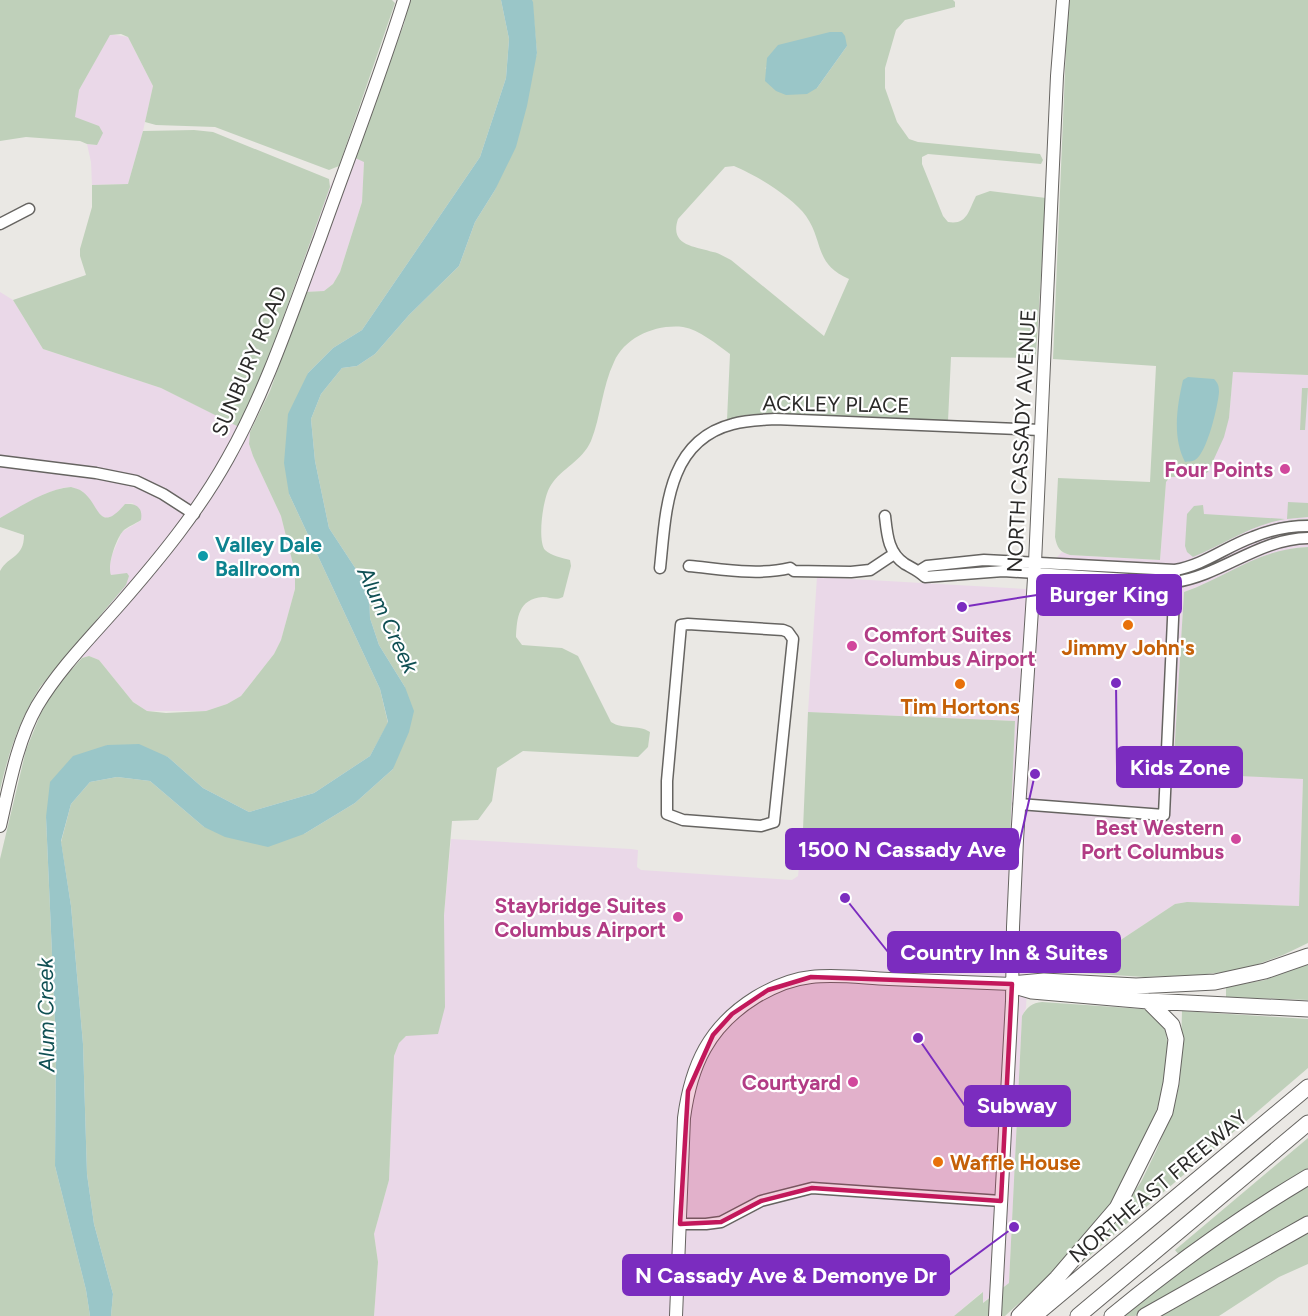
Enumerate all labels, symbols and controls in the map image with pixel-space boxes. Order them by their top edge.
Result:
street label: SUNBURY ROAD [206,282,292,440]
street label: NORTH CASSADY AVENUE [1002,309,1040,573]
street label: ACKLEY PLACE [762,390,910,418]
place label: Four Points [1164,457,1273,482]
marker: Four Points [1278,462,1292,476]
place label: Valley Dale Ballroom [215,532,322,581]
marker: Valley Dale Ballroom [196,549,210,563]
water label: Alum Creek [351,562,425,679]
callout: Burger King [1037,575,1181,615]
text: Burger King [1049,581,1169,608]
marker: Jimmy John's [1121,618,1135,632]
place label: Comfort Suites Columbus Airport [864,622,1036,671]
place label: Jimmy John's [1061,635,1195,660]
marker: Comfort Suites Columbus Airport [845,639,859,653]
marker: Tim Hortons [953,677,967,691]
place label: Tim Hortons [900,694,1020,719]
callout: Kids Zone [1117,747,1242,787]
text: Kids Zone [1130,754,1230,781]
place label: Best Western Port Columbus [1081,815,1224,864]
callout: 1500 N Cassady Ave [786,829,1018,869]
marker: Best Western Port Columbus [1229,832,1243,846]
text: 1500 N Cassady Ave [798,836,1006,863]
place label: Staybridge Suites Columbus Airport [494,893,666,942]
marker: Staybridge Suites Columbus Airport [671,910,685,924]
callout: Country Inn & Suites [888,932,1120,972]
text: Country Inn & Suites [900,939,1108,966]
water label: Alum Creek [31,956,61,1073]
place label: Courtyard [742,1070,841,1095]
marker: Courtyard [846,1075,860,1089]
callout: Subway [965,1086,1070,1126]
text: Subway [977,1092,1058,1119]
street label: NORTHEAST FREEWAY [1064,1104,1252,1268]
place label: Waffle House [950,1150,1081,1175]
marker: Waffle House [931,1155,945,1169]
callout: N Cassady Ave & Demonye Dr [623,1255,949,1295]
text: N Cassady Ave & Demonye Dr [635,1262,938,1289]

